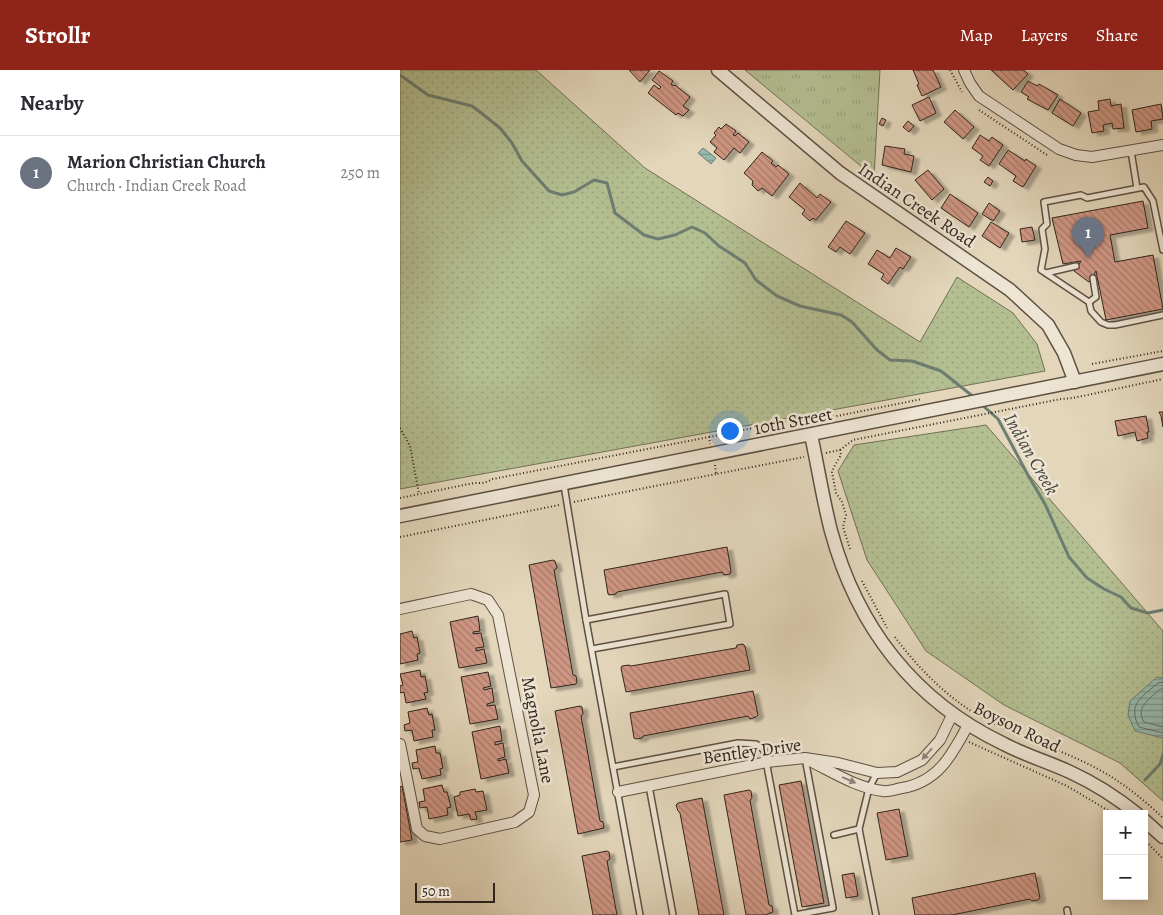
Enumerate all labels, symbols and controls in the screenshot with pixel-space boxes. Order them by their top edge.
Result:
text: Strollr [25,19,90,51]
text: Map [960,23,993,47]
text: Layers [1021,23,1068,47]
text: Share [1096,23,1138,47]
text: Nearby [20,89,83,117]
text: Marion Christian Church [67,149,266,175]
street label: Indian Creek Road [854,157,981,253]
text: 1 [33,162,39,184]
text: 250 m [341,162,380,184]
text: Church · Indian Creek Road [67,175,246,197]
pin: 1 [1072,217,1104,258]
street label: 10th Street [752,402,834,440]
water label: Indian Creek [997,408,1065,500]
your location [717,418,743,444]
street label: Magnolia Lane [516,675,560,785]
street label: Boyson Road [969,696,1065,759]
street label: Bentley Drive [701,732,803,770]
one-way arrow [921,748,933,760]
one-way arrow [842,776,856,784]
map controls [1103,810,1148,900]
button: + [1103,810,1148,855]
button: − [1103,855,1148,900]
scale bar [415,880,495,903]
text: 50 m [422,882,450,901]

